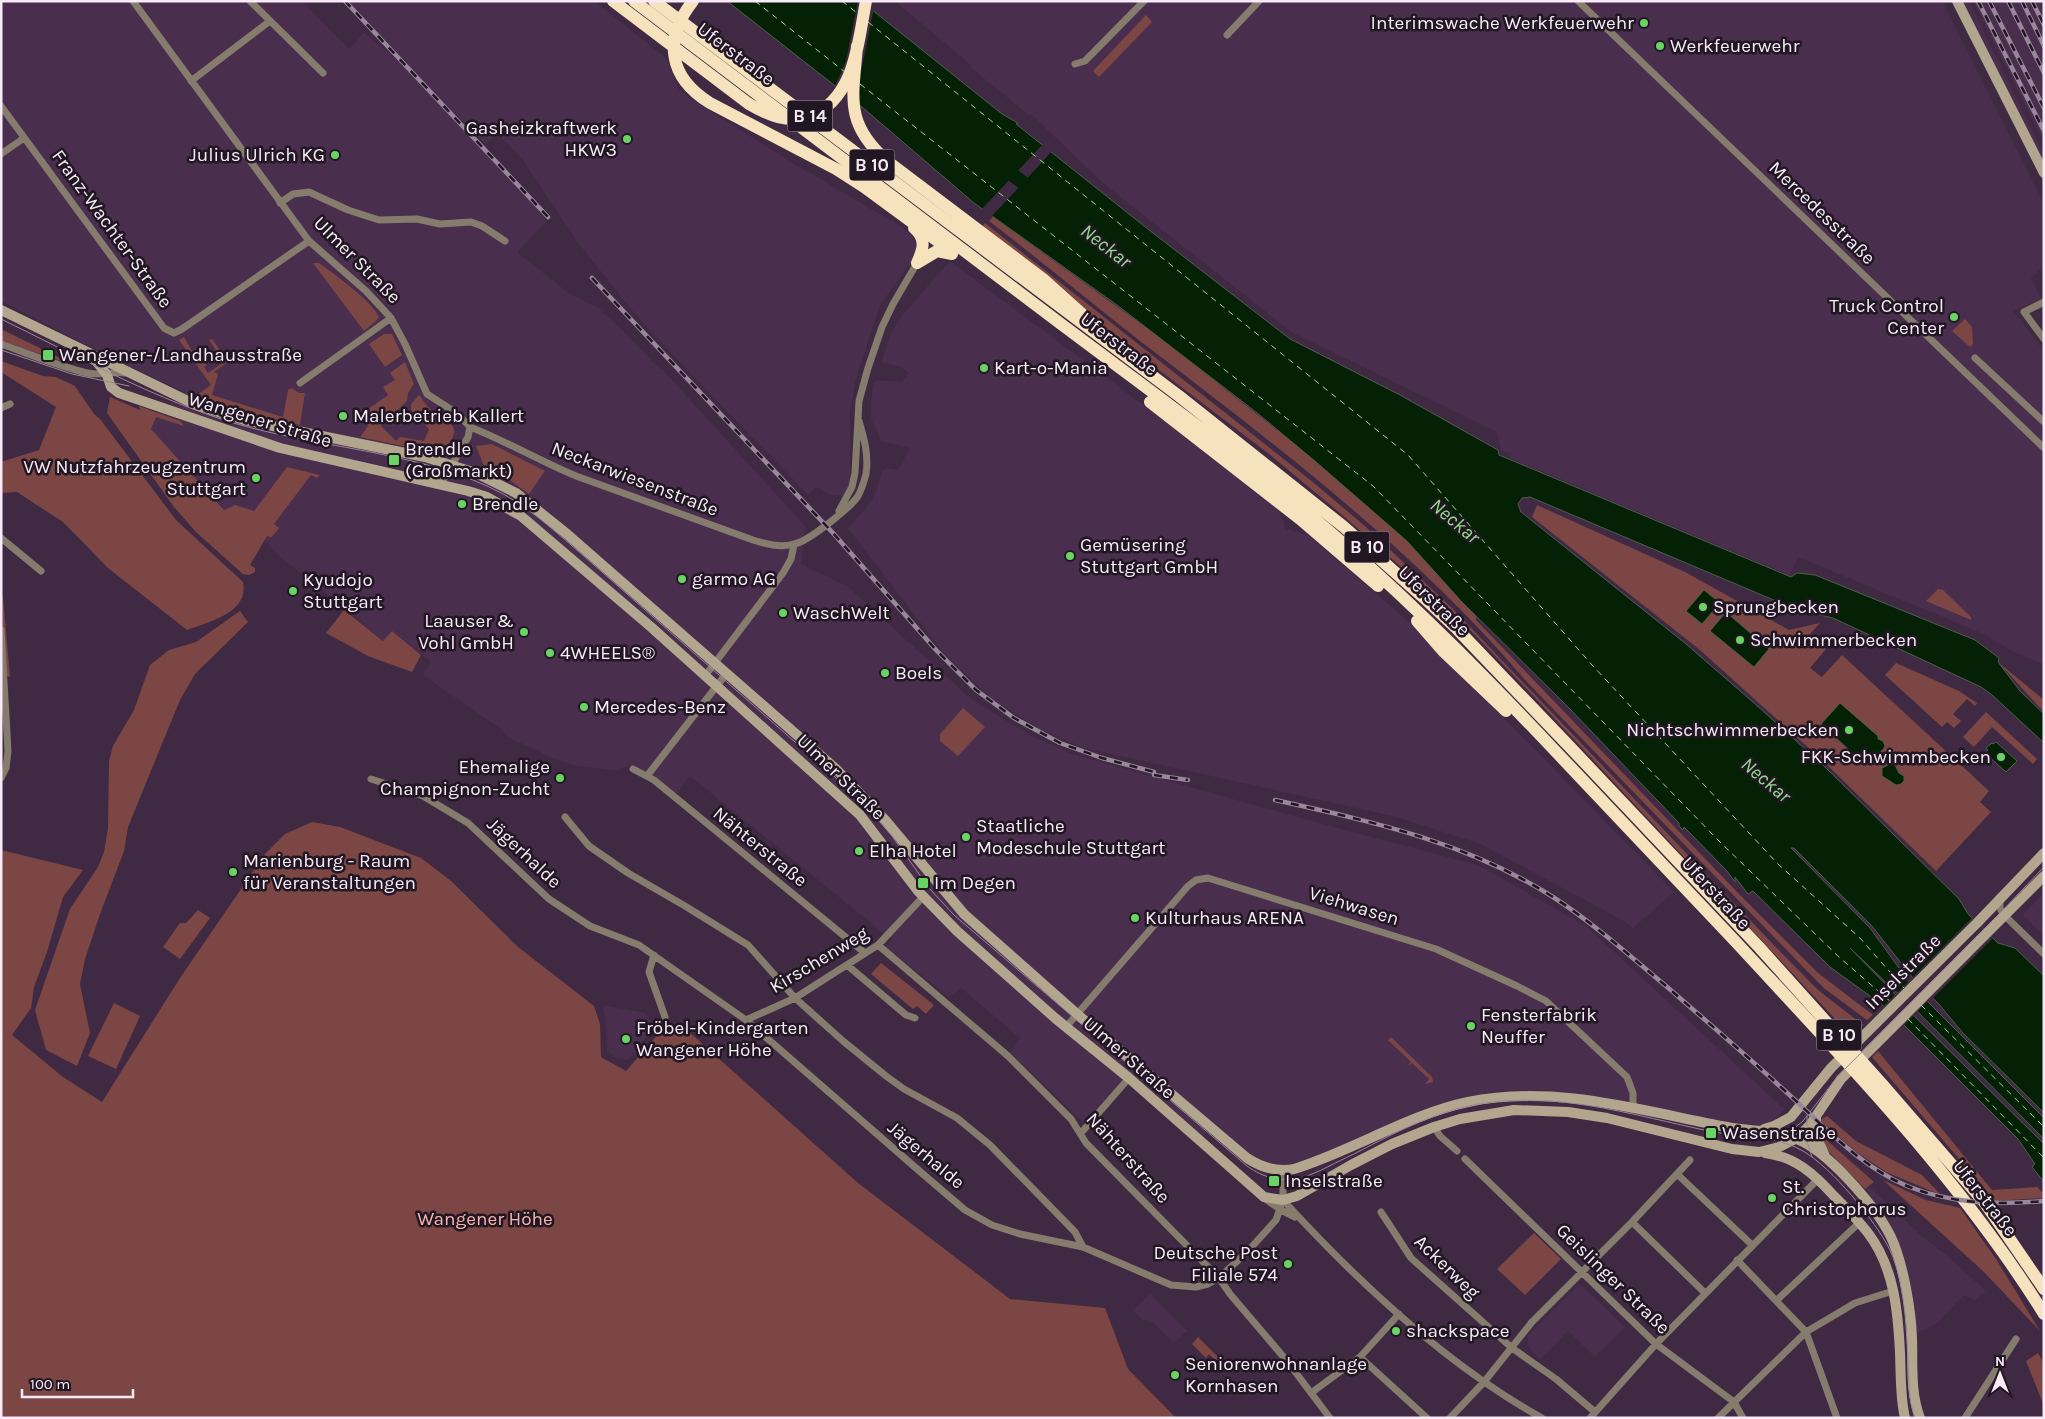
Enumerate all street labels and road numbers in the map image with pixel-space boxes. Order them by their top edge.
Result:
street label: Uferstraße [693,18,779,90]
road number: B 14 [788,100,832,132]
street label: Franz-Wachter-Straße [47,146,177,312]
road number: B 10 [850,150,894,180]
street label: Mercedesstraße [1764,157,1880,269]
street label: Ulmer Straße [309,212,405,308]
street label: Uferstraße [1076,308,1162,380]
street label: Wangener Straße [186,388,334,452]
street label: Neckarwiesenstraße [549,437,721,521]
road number: B 10 [1344,532,1390,562]
street label: Uferstraße [1393,561,1475,641]
street label: Ulmer Straße [792,729,890,825]
street label: Nähterstraße [709,802,811,892]
street label: Jägerhalde [482,813,566,893]
street label: Uferstraße [1677,852,1755,934]
street label: Viehwasen [1306,882,1402,930]
street label: Kirschenweg [766,922,872,998]
street label: Inselstraße [1861,930,1945,1014]
street label: Ulmer Straße [1079,1012,1179,1104]
road number: B 10 [1816,1020,1862,1050]
street label: Nähterstraße [1081,1108,1175,1208]
street label: Jägerhalde [883,1116,969,1194]
street label: Uferstraße [1948,1155,2022,1241]
street label: Geislinger Straße [1552,1219,1674,1339]
street label: Ackerweg [1410,1230,1484,1304]

